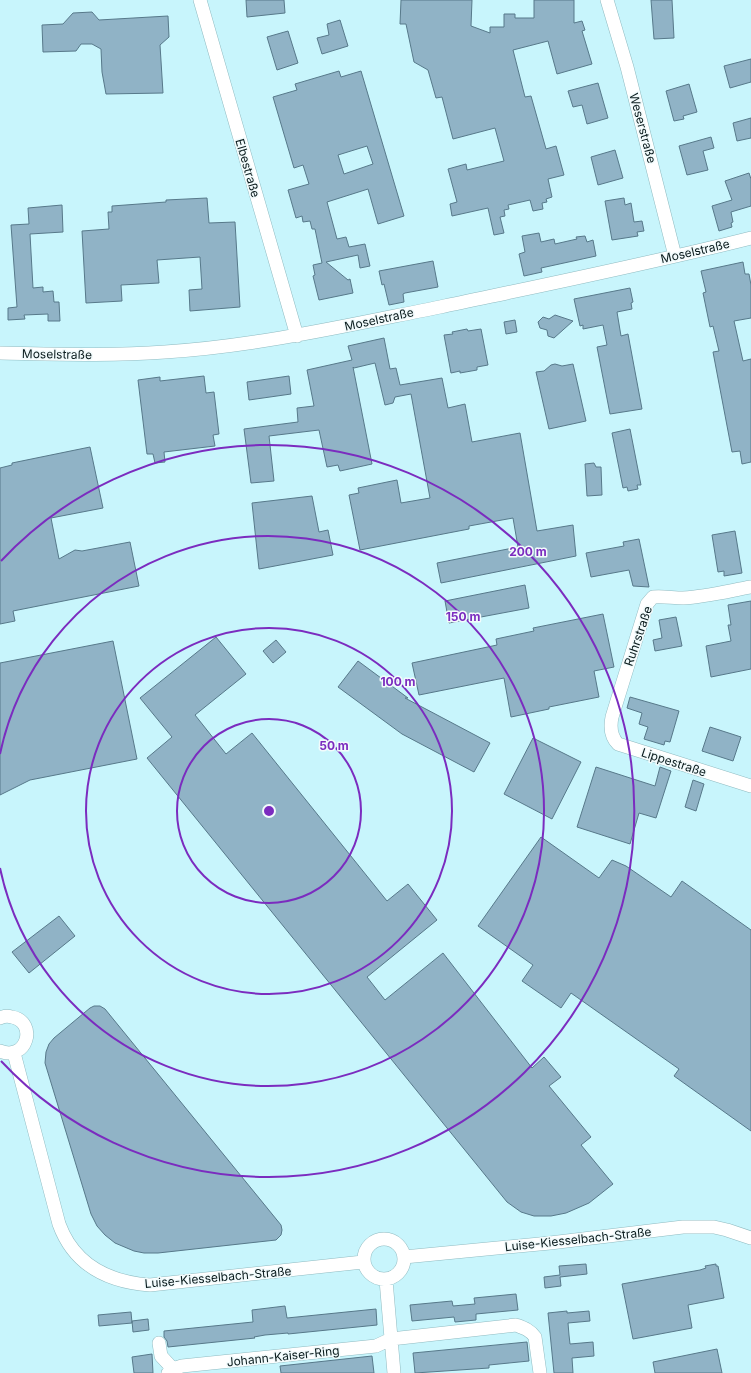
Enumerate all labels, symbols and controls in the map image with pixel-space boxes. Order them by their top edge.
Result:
street label: Weserstraße [626,91,660,165]
street label: Elbestraße [232,137,264,199]
street label: Moselstraße [659,236,731,266]
street label: Moselstraße [343,304,415,334]
street label: Moselstraße [22,346,92,362]
text: 200 m [509,544,547,559]
street label: Ruhrstraße [621,604,655,668]
text: 150 m [446,609,480,624]
text: 100 m [380,674,416,689]
text: 50 m [319,738,349,753]
street label: Lippestraße [640,744,708,780]
centre of rings [262,804,276,818]
street label: Luise-Kiesselbach-Straße [504,1224,652,1254]
street label: Luise-Kiesselbach-Straße [144,1263,292,1291]
street label: Johann-Kaiser-Ring [226,1343,340,1369]

